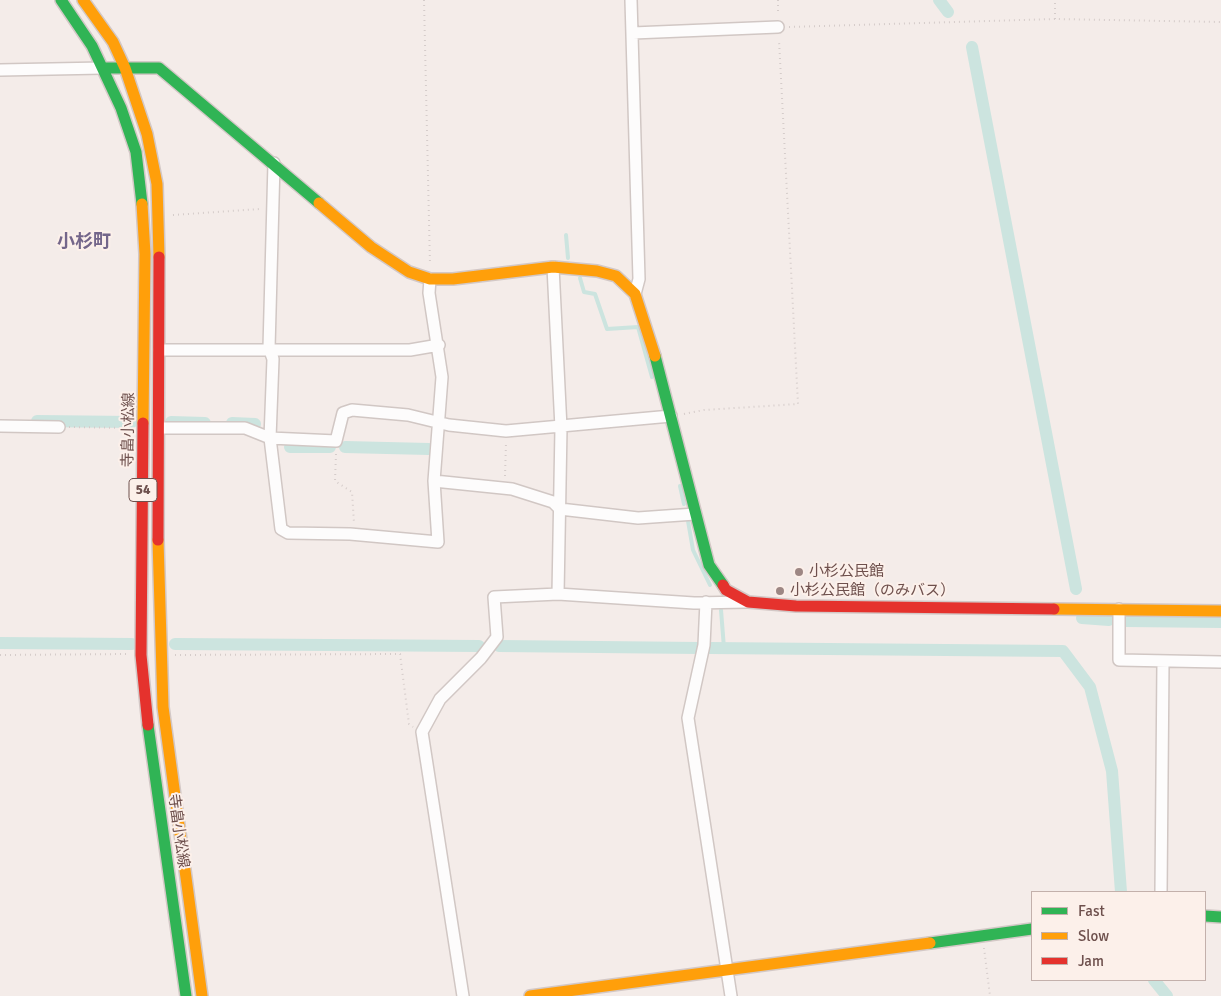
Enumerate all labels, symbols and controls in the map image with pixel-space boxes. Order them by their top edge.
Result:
district label: 小杉町 [57,231,111,253]
street label: 寺畠小松線 [119,392,139,468]
road number: 54 [129,478,157,502]
place label: 小杉公民館 [809,563,884,581]
marker: 小杉公民館 [793,566,805,578]
place label: 小杉公民館（のみバス） [790,582,955,600]
marker: 小杉公民館（のみバス） [774,585,786,597]
street label: 寺畠小松線 [164,793,192,869]
legend [1031,891,1206,981]
text: Fast [1078,902,1105,920]
text: Slow [1078,927,1109,945]
text: Jam [1078,952,1104,970]

